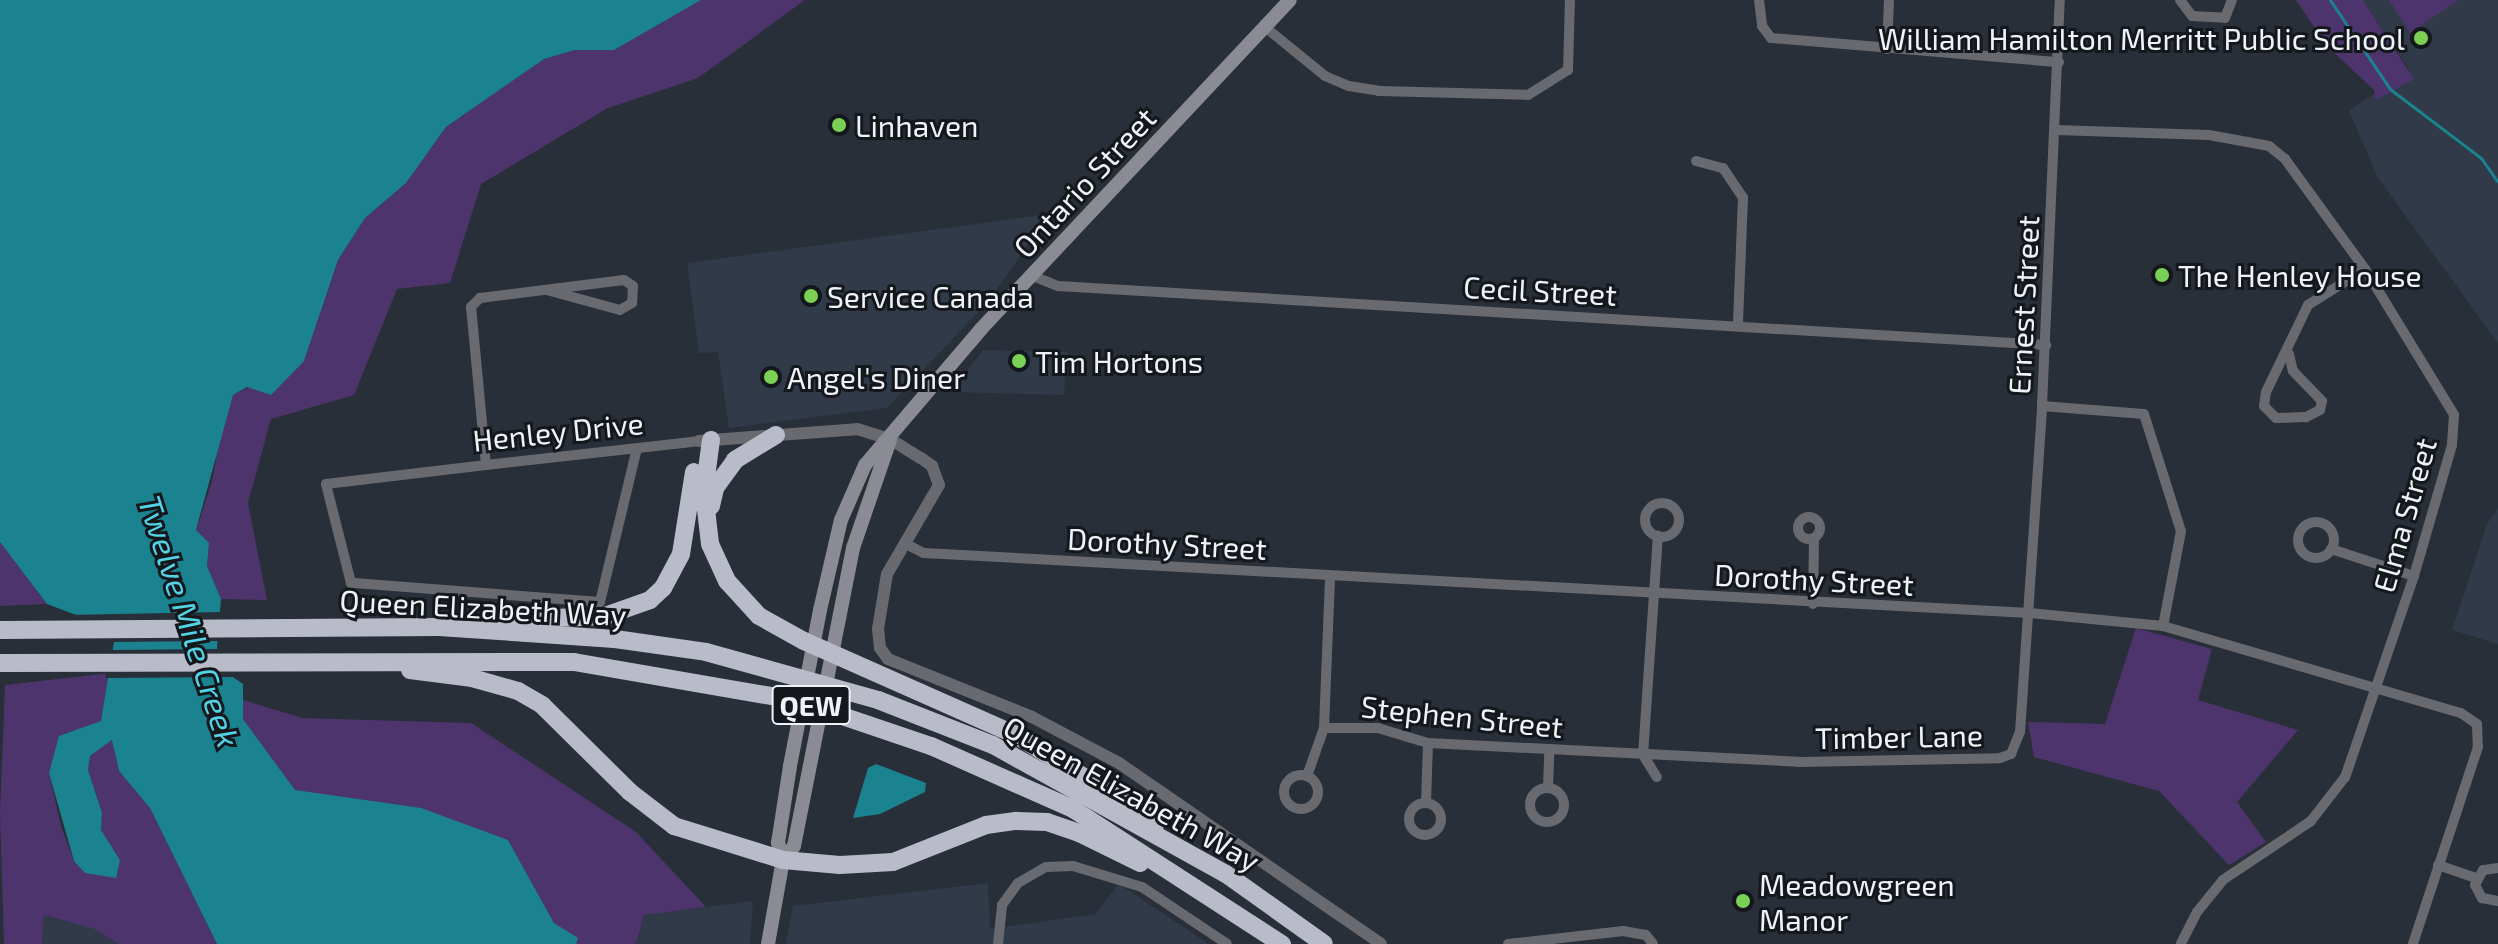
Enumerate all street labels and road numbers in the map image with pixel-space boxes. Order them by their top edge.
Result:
street label: Ontario Street [1005,100,1163,264]
street label: Ernest Street [2000,215,2046,395]
street label: Cecil Street [1462,268,1618,312]
street label: Henley Drive [470,404,646,458]
street label: Elma Street [2365,434,2443,596]
street label: Dorothy Street [1066,520,1268,566]
street label: Dorothy Street [1713,556,1915,602]
street label: Queen Elizabeth Way [338,581,628,633]
road number: QEW [771,681,851,729]
street label: Stephen Street [1359,688,1565,744]
street label: Queen Elizabeth Way [997,708,1267,878]
street label: Timber Lane [1814,717,1984,755]

